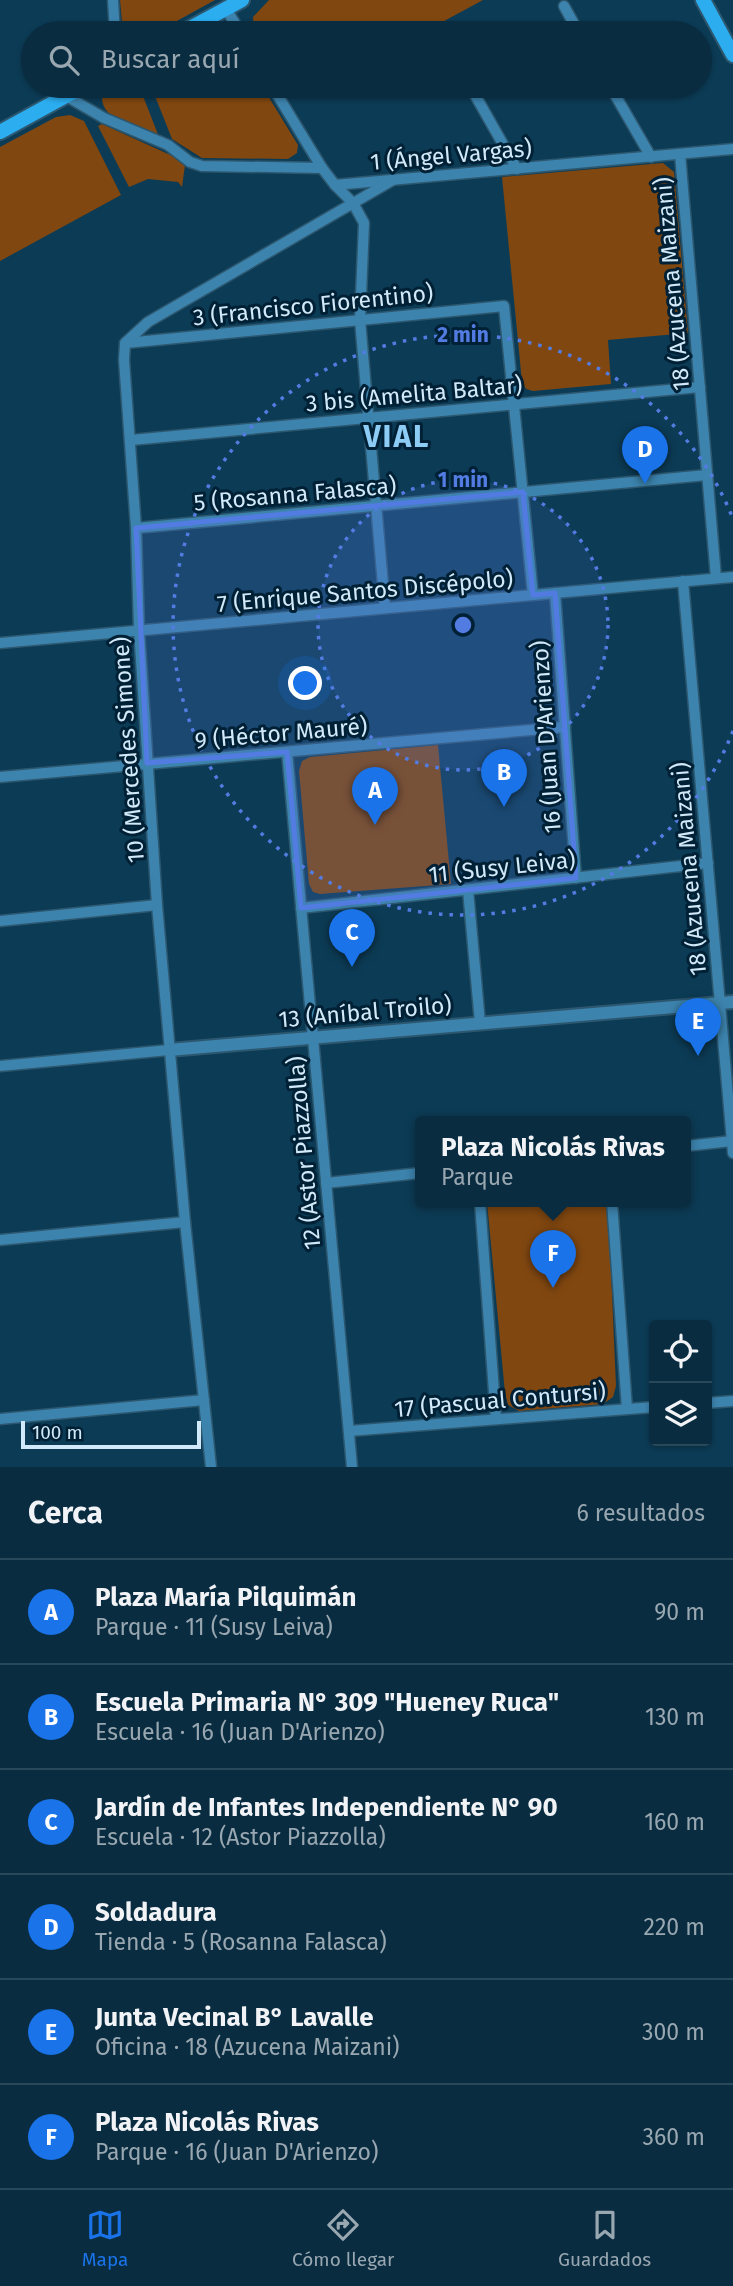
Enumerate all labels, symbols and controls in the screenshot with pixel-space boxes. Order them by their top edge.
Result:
search box [21,21,712,98]
icon: search [45,41,83,79]
text: Buscar aquí [101,44,239,75]
street label: 1 (Ángel Vargas) [369,133,533,176]
street label: 18 (Azucena Maizani) [649,176,695,392]
street label: 3 (Francisco Fiorentino) [191,278,435,332]
text: 2 min [437,322,489,348]
street label: 3 bis (Amelita Baltar) [304,371,524,417]
district label: VIAL [363,419,430,455]
pin: D [622,426,668,484]
text: 1 min [438,467,488,493]
street label: 5 (Rosanna Falasca) [193,471,397,517]
street label: 7 (Enrique Santos Discépolo) [216,564,514,618]
centre of rings [451,613,475,637]
street label: 10 (Mercedes Simone) [106,636,150,864]
street label: 16 (Juan D'Arienzo) [525,640,567,834]
your location [288,666,322,700]
street label: 9 (Héctor Mauré) [194,712,368,754]
pin: B [481,749,527,807]
street label: 18 (Azucena Maizani) [666,761,712,977]
pin: A [352,767,398,825]
street label: 11 (Susy Leiva) [427,845,577,889]
pin: C [329,909,375,967]
street label: 13 (Aníbal Troilo) [277,990,453,1034]
pin: E [675,998,721,1056]
street label: 12 (Astor Piazzolla) [282,1055,326,1251]
popup [415,1116,691,1207]
text: Plaza Nicolás Rivas [441,1132,665,1163]
text: Parque [441,1163,514,1191]
pin: F [530,1230,576,1288]
map controls [649,1320,712,1446]
button: locate [649,1320,712,1383]
street label: 17 (Pascual Contursi) [393,1377,607,1423]
button: layers [649,1383,712,1446]
scale bar [21,1418,201,1450]
text: 100 m [32,1421,83,1444]
text: Cerca [28,1495,103,1531]
text: 6 resultados [576,1499,705,1527]
text: Plaza María Pilquimán [95,1582,357,1613]
text: A [44,1598,58,1626]
text: 90 m [654,1598,705,1626]
text: Parque · 11 (Susy Leiva) [95,1613,333,1641]
text: Escuela Primaria N° 309 "Hueney Ruca" [95,1687,559,1718]
text: B [44,1703,58,1731]
text: 130 m [645,1703,705,1731]
text: Escuela · 16 (Juan D'Arienzo) [95,1718,385,1746]
text: Jardín de Infantes Independiente N° 90 [95,1792,558,1823]
text: C [44,1808,58,1836]
text: 160 m [644,1808,705,1836]
text: Escuela · 12 (Astor Piazzolla) [95,1823,386,1851]
text: Soldadura [95,1897,217,1928]
text: D [44,1913,58,1941]
text: 220 m [644,1913,705,1941]
text: Tienda · 5 (Rosanna Falasca) [95,1928,387,1956]
text: Junta Vecinal B° Lavalle [95,2002,374,2033]
text: E [45,2018,57,2046]
text: 300 m [642,2018,705,2046]
text: Oficina · 18 (Azucena Maizani) [95,2033,400,2061]
text: Plaza Nicolás Rivas [95,2107,319,2138]
text: F [45,2123,57,2151]
text: 360 m [643,2123,705,2151]
text: Parque · 16 (Juan D'Arienzo) [95,2138,378,2166]
tab: Mapa [82,2206,128,2271]
tab: Cómo llegar [292,2206,394,2271]
tab: Guardados [558,2206,651,2271]

